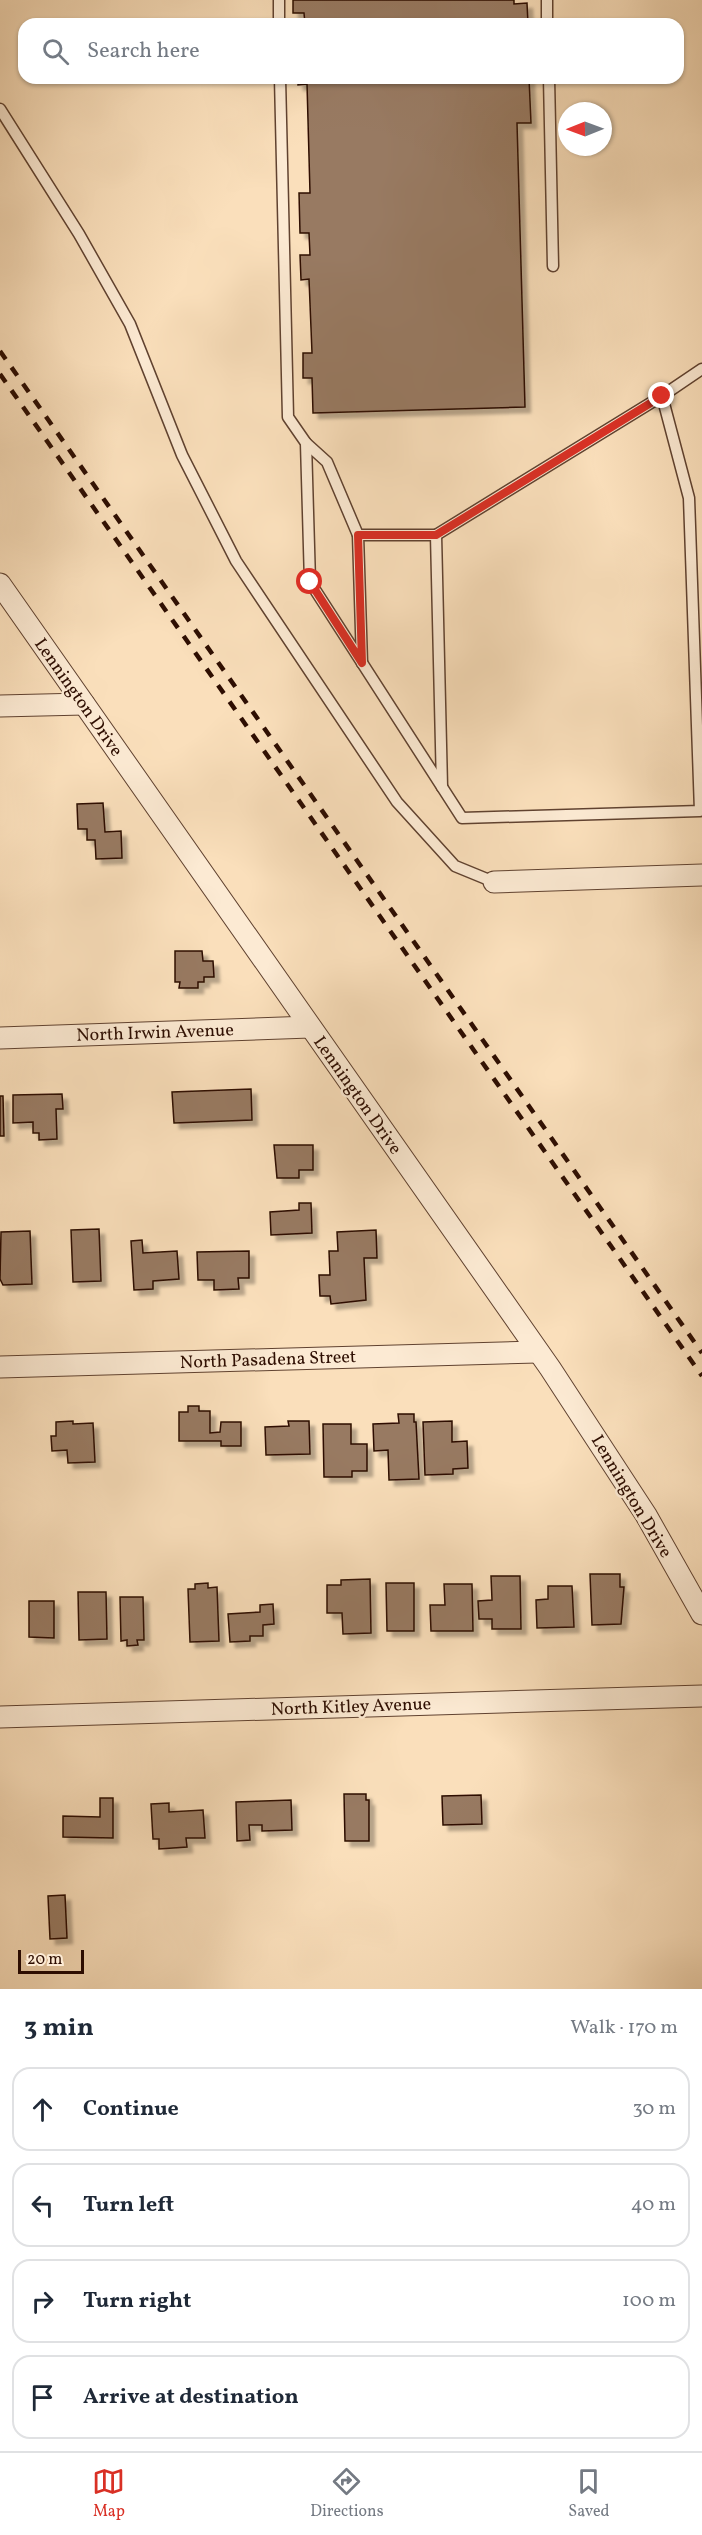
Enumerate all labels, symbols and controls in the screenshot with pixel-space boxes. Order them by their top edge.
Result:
search box [18,18,684,84]
icon: search [39,35,72,68]
text: Search here [87,36,200,67]
north arrow [558,102,612,156]
route end [648,382,674,408]
route start [296,568,322,594]
street label: Lennington Drive [28,634,128,762]
street label: North Irwin Avenue [76,1018,234,1049]
street label: Lennington Drive [307,1032,407,1160]
street label: North Pasadena Street [179,1345,357,1376]
street label: Lennington Drive [584,1431,677,1563]
street label: North Kitley Avenue [270,1692,432,1723]
scale bar [18,1947,84,1974]
text: 20 m [27,1949,62,1971]
text: 3 min [24,2010,94,2046]
text: Walk · 170 m [570,2014,678,2042]
icon: ahead [26,2093,59,2126]
text: Continue [83,2094,179,2125]
text: 30 m [632,2095,676,2123]
icon: left [26,2189,59,2222]
text: Turn left [83,2190,174,2221]
text: 40 m [631,2191,676,2219]
icon: right [26,2285,59,2318]
text: Turn right [83,2286,191,2317]
text: 100 m [622,2287,676,2315]
icon: arrive [26,2381,59,2414]
text: Arrive at destination [83,2382,299,2413]
tab: Map [92,2465,125,2523]
tab: Directions [310,2465,384,2523]
tab: Saved [568,2465,610,2523]

